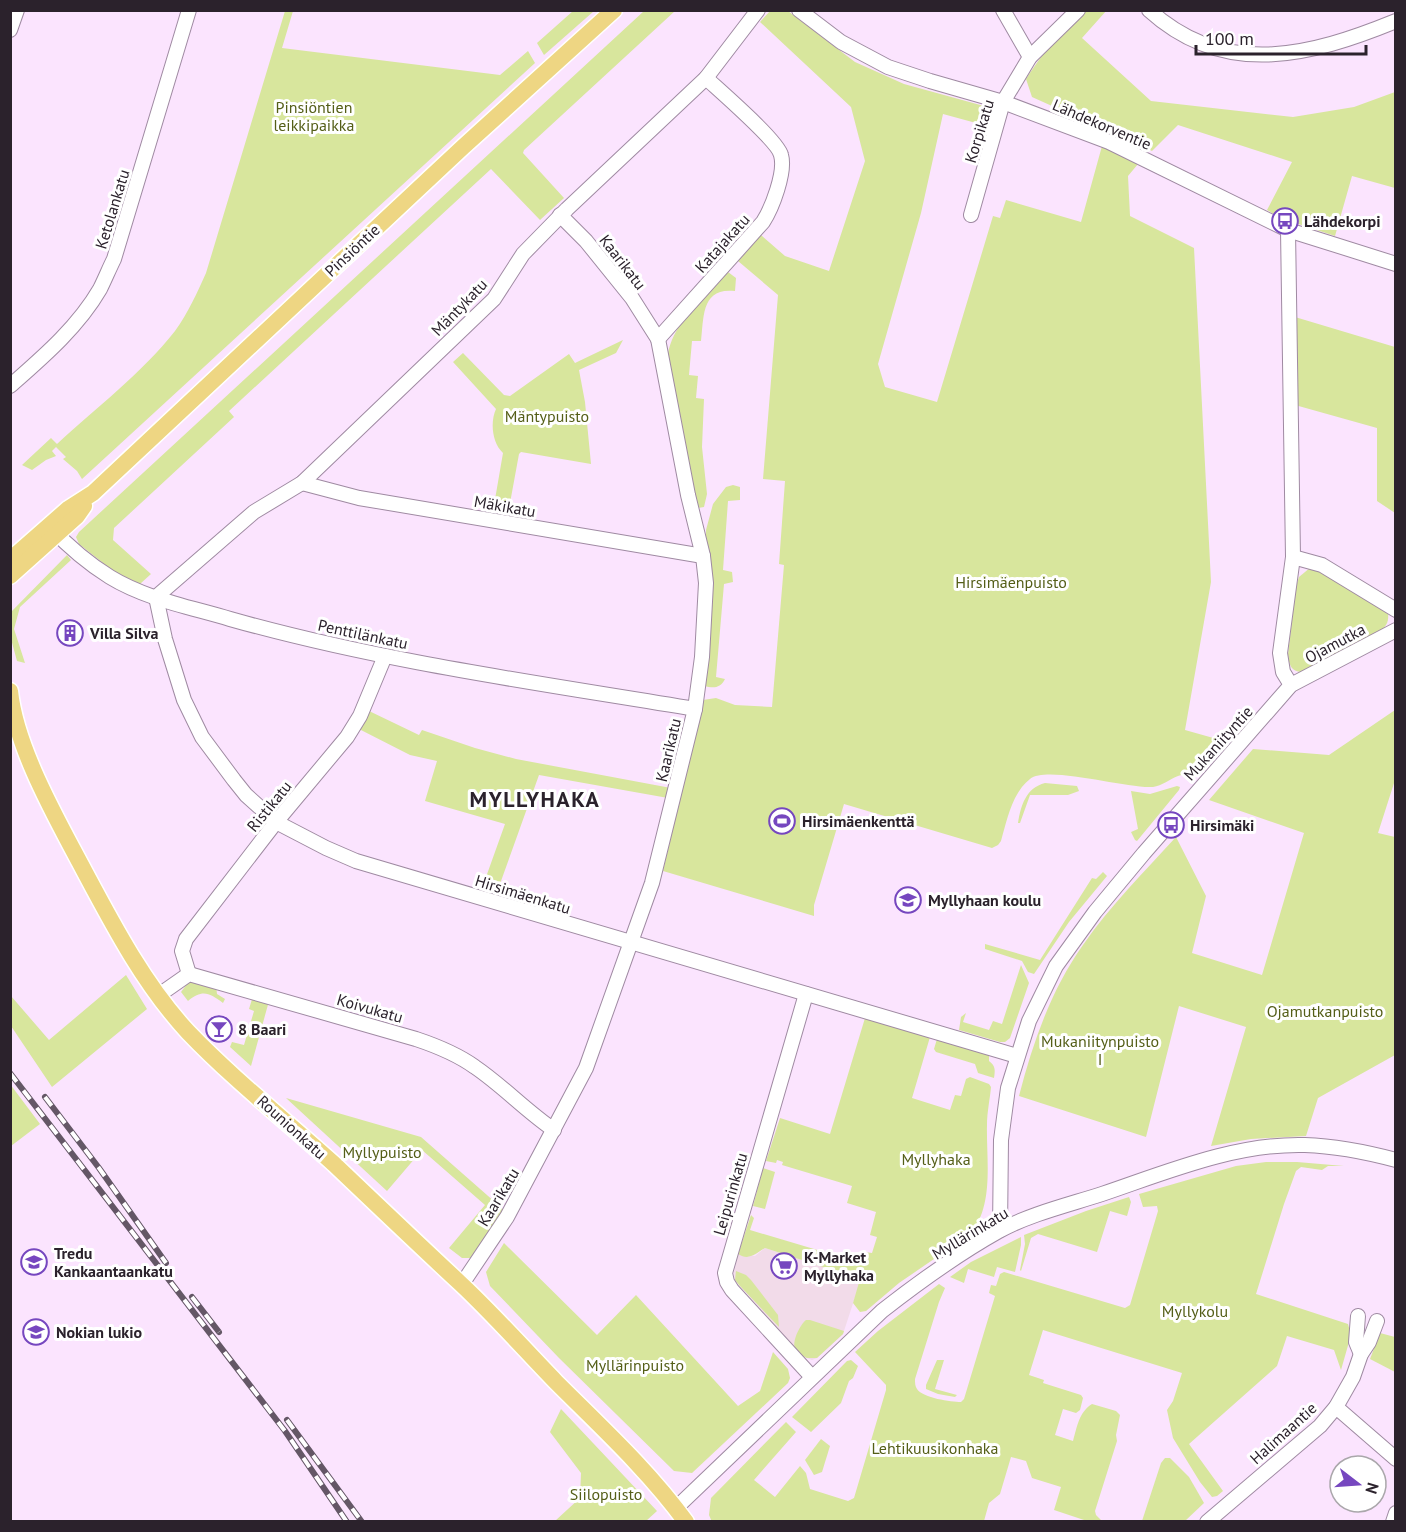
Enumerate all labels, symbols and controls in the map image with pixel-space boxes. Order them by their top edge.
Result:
scale bar [1196,18,1366,56]
text: 100 m [1205,27,1254,50]
street label: Lähdekorventie [1050,94,1154,154]
park label: Pinsiöntien leikkipaikka [274,97,354,135]
street label: Korpikatu [960,97,998,165]
street label: Ketolankatu [90,167,134,251]
bus stop icon: Lähdekorpi [1270,206,1300,236]
street label: Katajakatu [690,209,754,277]
place label: Lähdekorpi [1304,211,1381,231]
street label: Pinsiöntie [320,219,384,281]
street label: Kaarikatu [595,230,651,294]
street label: Mäntykatu [427,274,491,340]
park label: Mäntypuisto [505,406,589,426]
street label: Mäkikatu [473,491,537,521]
park label: Hirsimäenpuisto [955,572,1067,592]
street label: Penttilänkatu [316,615,410,653]
building icon: Villa Silva [55,618,85,648]
street label: Ojamutka [1301,619,1369,667]
place label: Villa Silva [89,623,158,643]
street label: Mukaniityntie [1179,701,1257,785]
street label: Kaarikatu [651,716,685,784]
street label: Ristikatu [242,776,296,836]
district label: MYLLYHAKA [470,785,600,813]
sports icon: Hirsimäenkenttä [767,806,797,836]
bus stop icon: Hirsimäki [1156,810,1186,840]
place label: Hirsimäenkenttä [802,811,915,831]
place label: Hirsimäki [1190,815,1254,835]
street label: Hirsimäenkatu [473,870,573,918]
school or university icon: Myllyhaan koulu [893,885,923,915]
place label: Myllyhaan koulu [928,890,1041,910]
street label: Koivukatu [335,989,405,1027]
park label: Ojamutkanpuisto [1267,1001,1383,1021]
bar icon: 8 Baari [204,1014,234,1044]
place label: 8 Baari [238,1019,286,1039]
park label: Mukaniitynpuisto I [1041,1031,1159,1069]
street label: Rounionkatu [253,1091,331,1163]
park label: Myllypuisto [342,1142,422,1162]
park label: Myllyhaka [901,1149,971,1169]
street label: Leipurinkatu [709,1150,751,1238]
street label: Kaarikatu [473,1164,523,1230]
street label: Myllärinkatu [928,1202,1012,1264]
place label: Tredu Kankaantaankatu [54,1243,173,1281]
school or university icon: Tredu Kankaantaankatu [19,1247,49,1277]
place label: K-Market Myllyhaka [804,1247,874,1285]
supermarket icon: K-Market Myllyhaka [769,1251,799,1281]
park label: Myllykolu [1162,1301,1228,1321]
school or university icon: Nokian lukio [21,1317,51,1347]
place label: Nokian lukio [56,1322,142,1342]
park label: Myllärinpuisto [586,1355,684,1375]
street label: Halimaantie [1245,1398,1321,1468]
park label: Lehtikuusikonhaka [872,1438,998,1458]
north arrow [1328,1454,1388,1514]
text: N [1361,1480,1383,1496]
park label: Siilopuisto [570,1484,642,1504]

